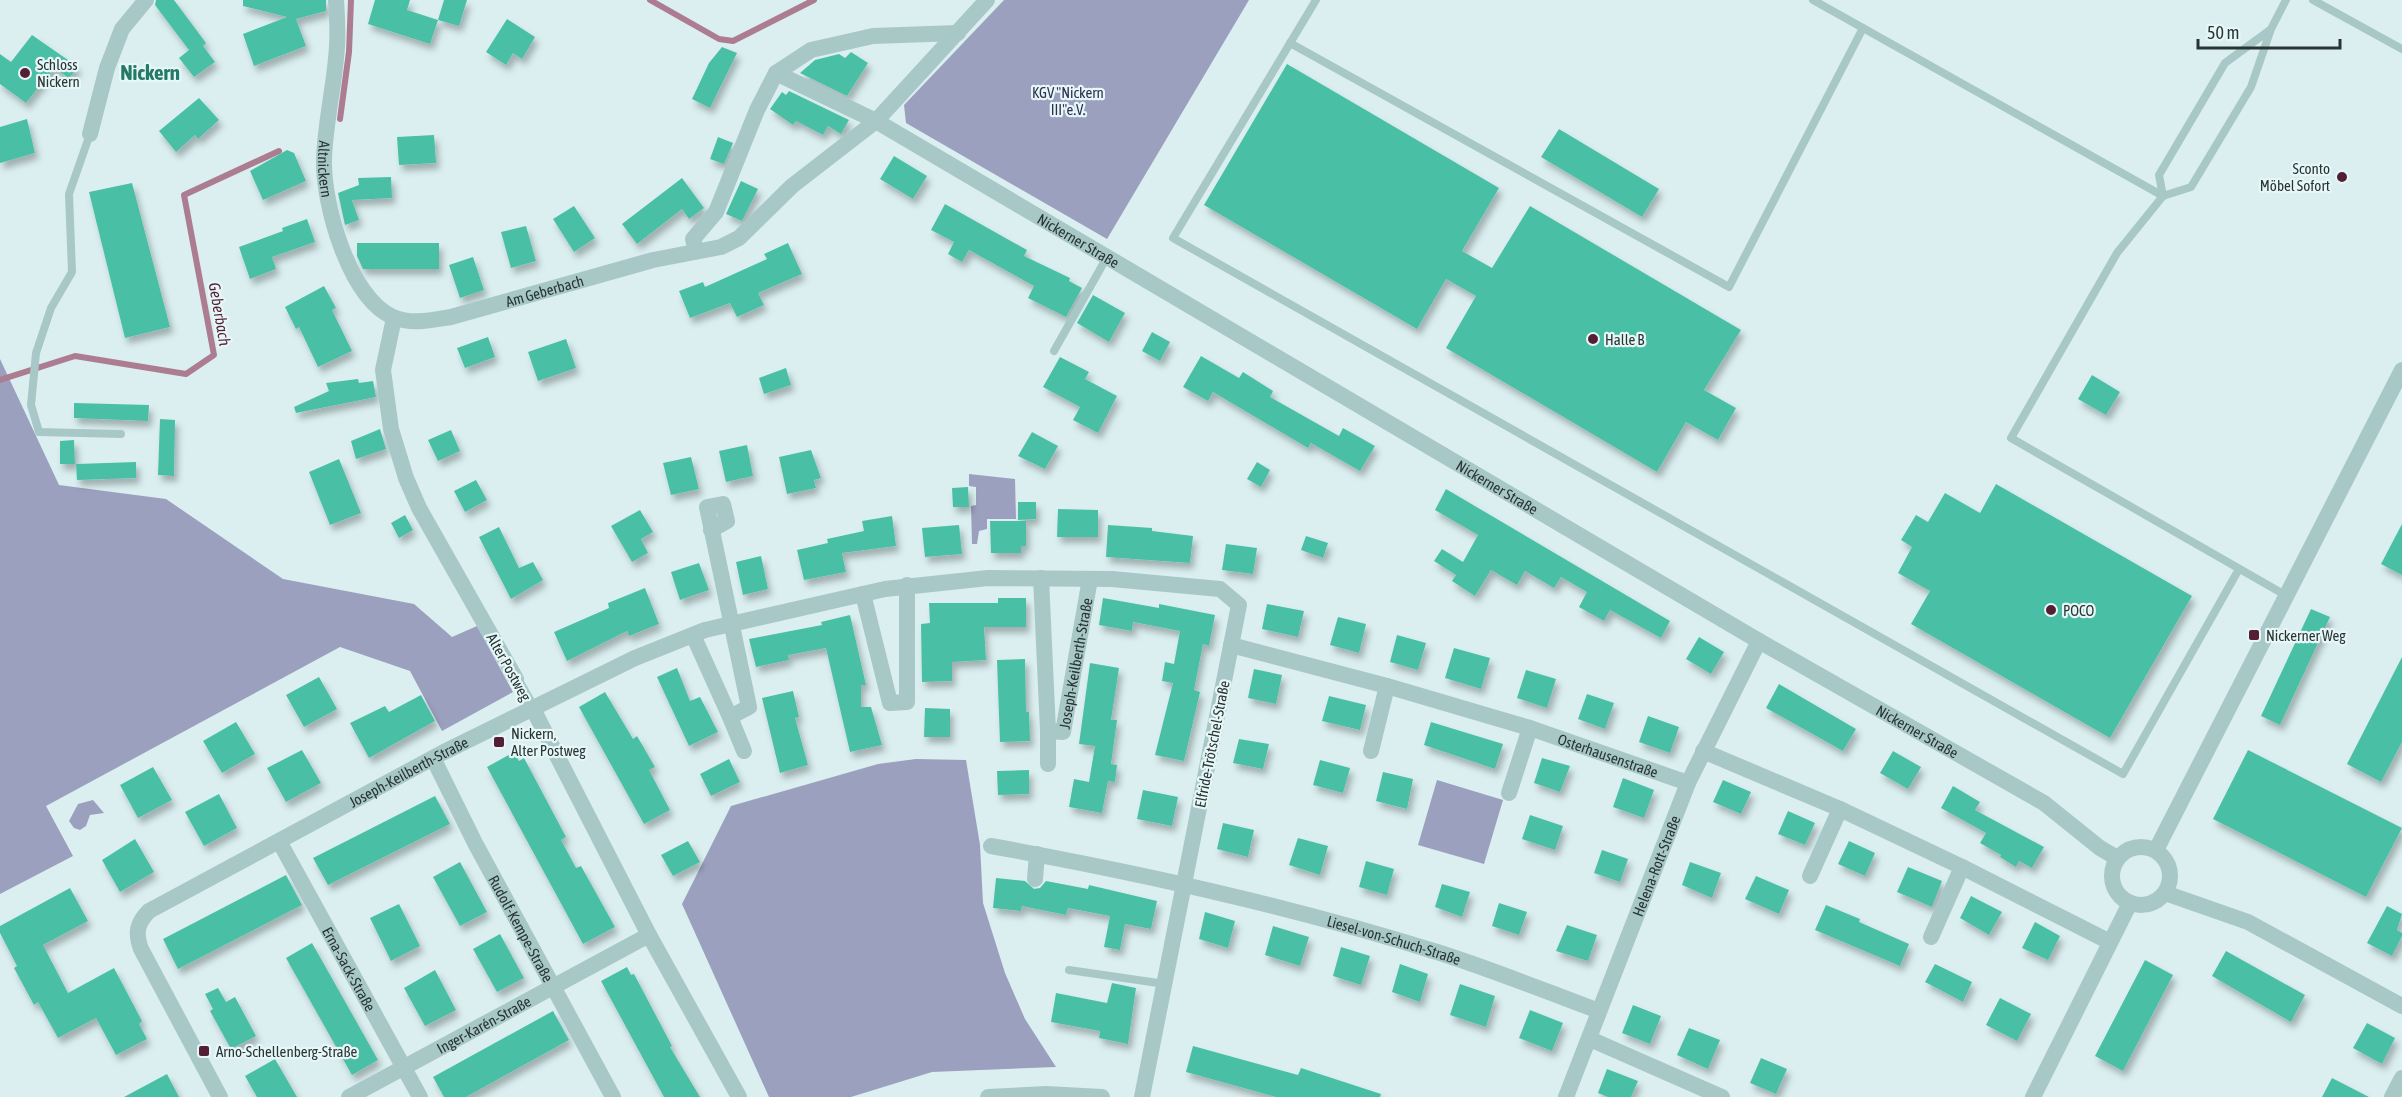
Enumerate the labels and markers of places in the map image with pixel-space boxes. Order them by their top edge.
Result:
place label: Schloss Nickern [37,56,80,90]
marker: Schloss Nickern [18,66,32,80]
place label: Sconto Möbel Sofort [2260,160,2330,194]
marker: Sconto Möbel Sofort [2335,170,2349,184]
place label: Halle B [1605,331,1644,348]
marker: Halle B [1586,332,1600,346]
place label: POCO [2063,602,2095,619]
marker: POCO [2044,603,2058,617]
place label: Nickerner Weg [2266,627,2346,644]
marker: Nickerner Weg [2247,628,2261,642]
place label: Nickern, Alter Postweg [511,725,586,759]
marker: Nickern, Alter Postweg [492,735,506,749]
place label: Arno-Schellenberg-Straße [216,1043,358,1060]
marker: Arno-Schellenberg-Straße [197,1044,211,1058]

